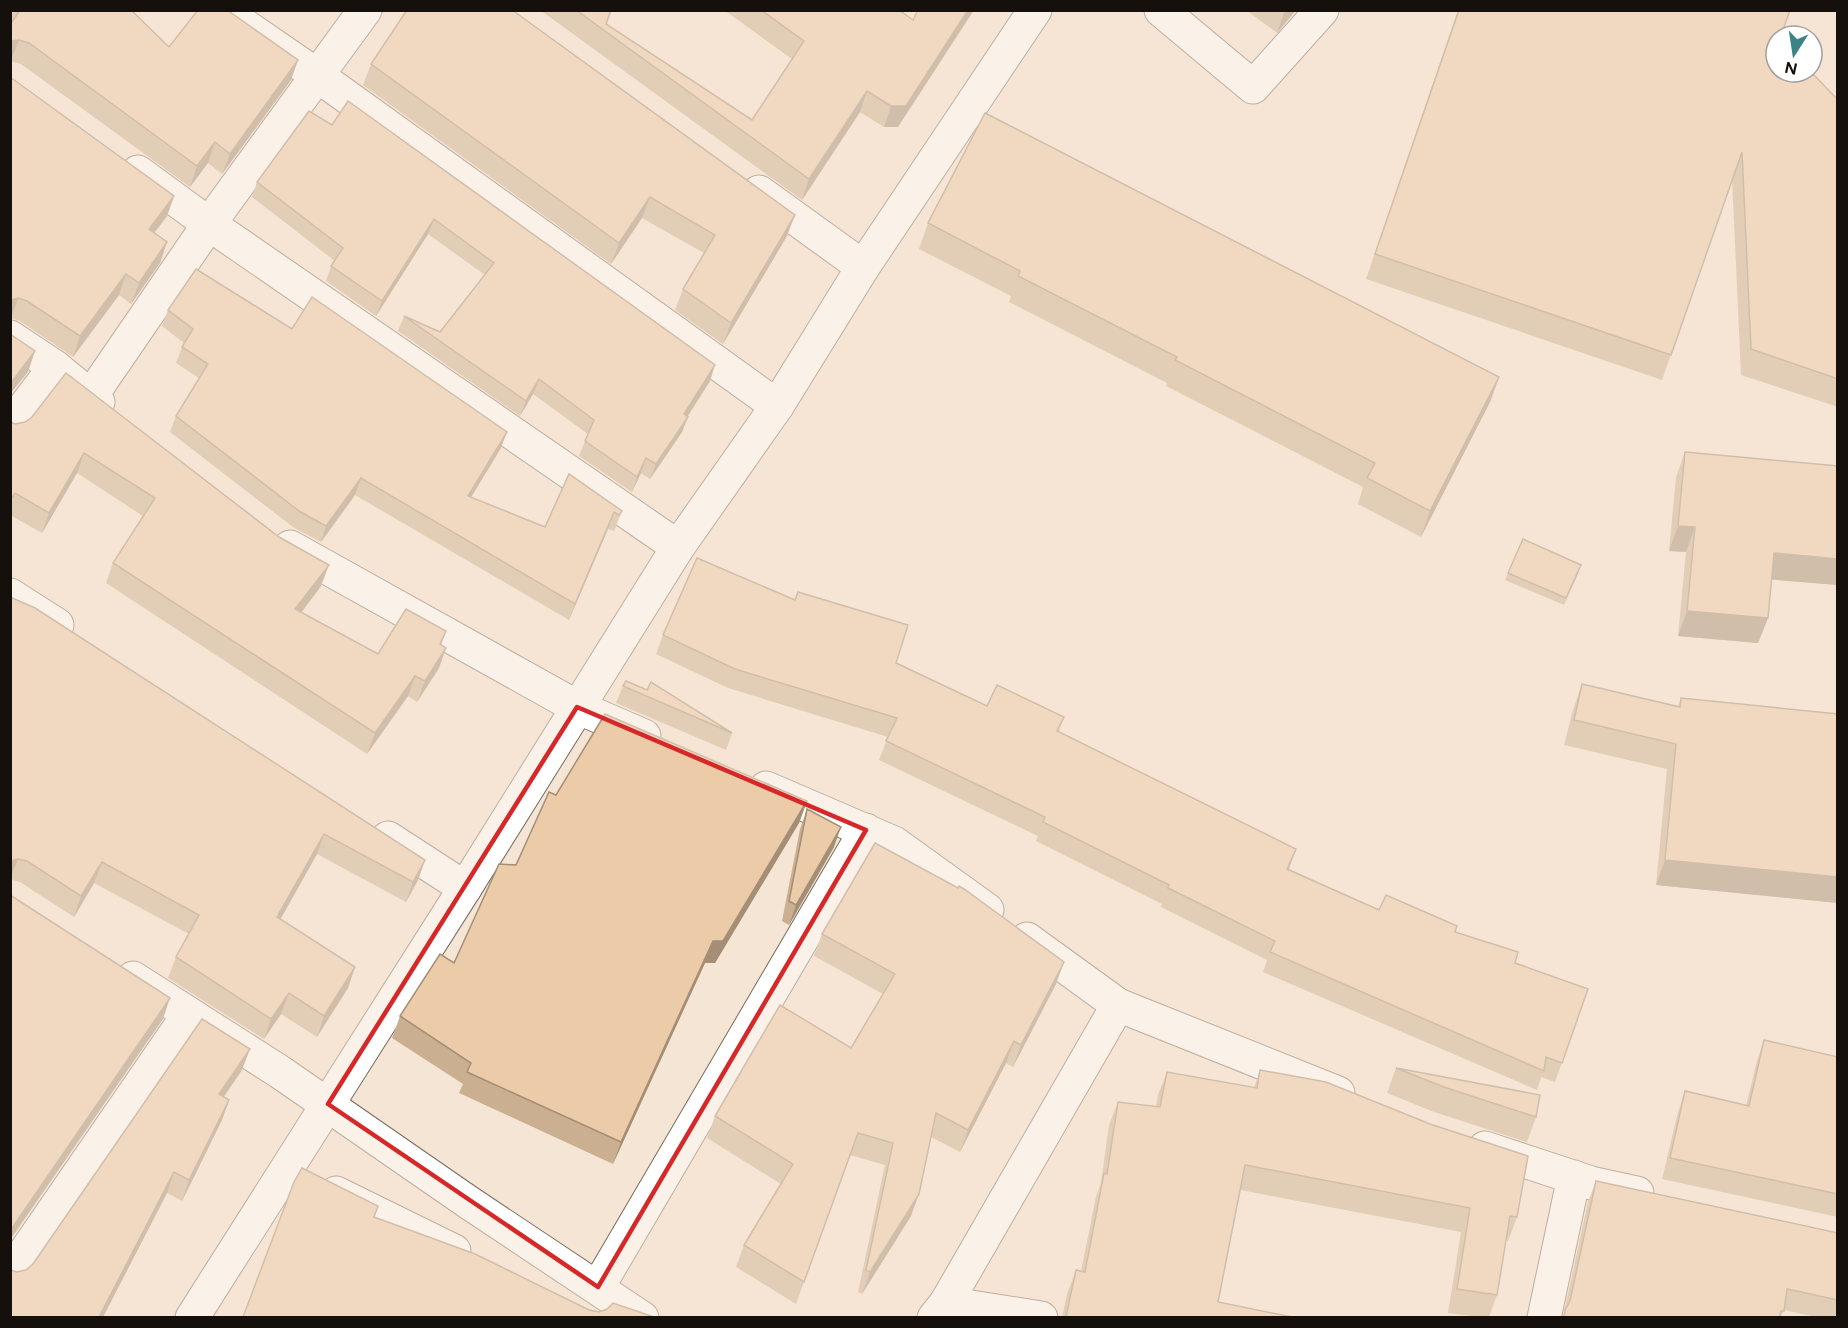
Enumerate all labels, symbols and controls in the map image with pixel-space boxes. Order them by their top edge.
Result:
north arrow [1764,24,1824,84]
text: N [1783,58,1799,79]

